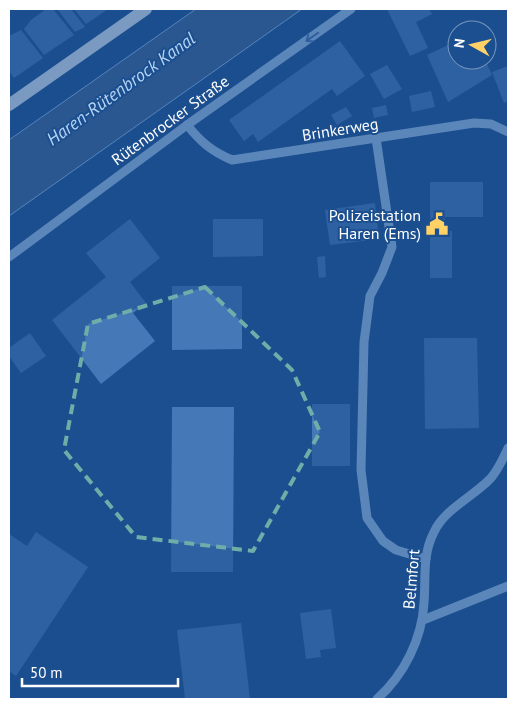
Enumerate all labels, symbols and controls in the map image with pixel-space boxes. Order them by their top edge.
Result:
north arrow [447,20,497,70]
water label: Haren-Rütenbrock Kanal [42,27,200,150]
one-way arrow [305,32,319,42]
text: N [450,37,469,49]
street label: Rütenbrocker Straße [107,71,233,169]
street label: Brinkerweg [300,113,380,145]
place label: Polizeistation Haren (Ems) [329,205,421,243]
public building icon: Polizeistation Haren (Ems) [424,211,450,237]
street label: Belmfort [398,548,424,610]
scale bar [22,656,179,688]
text: 50 m [30,663,63,682]

